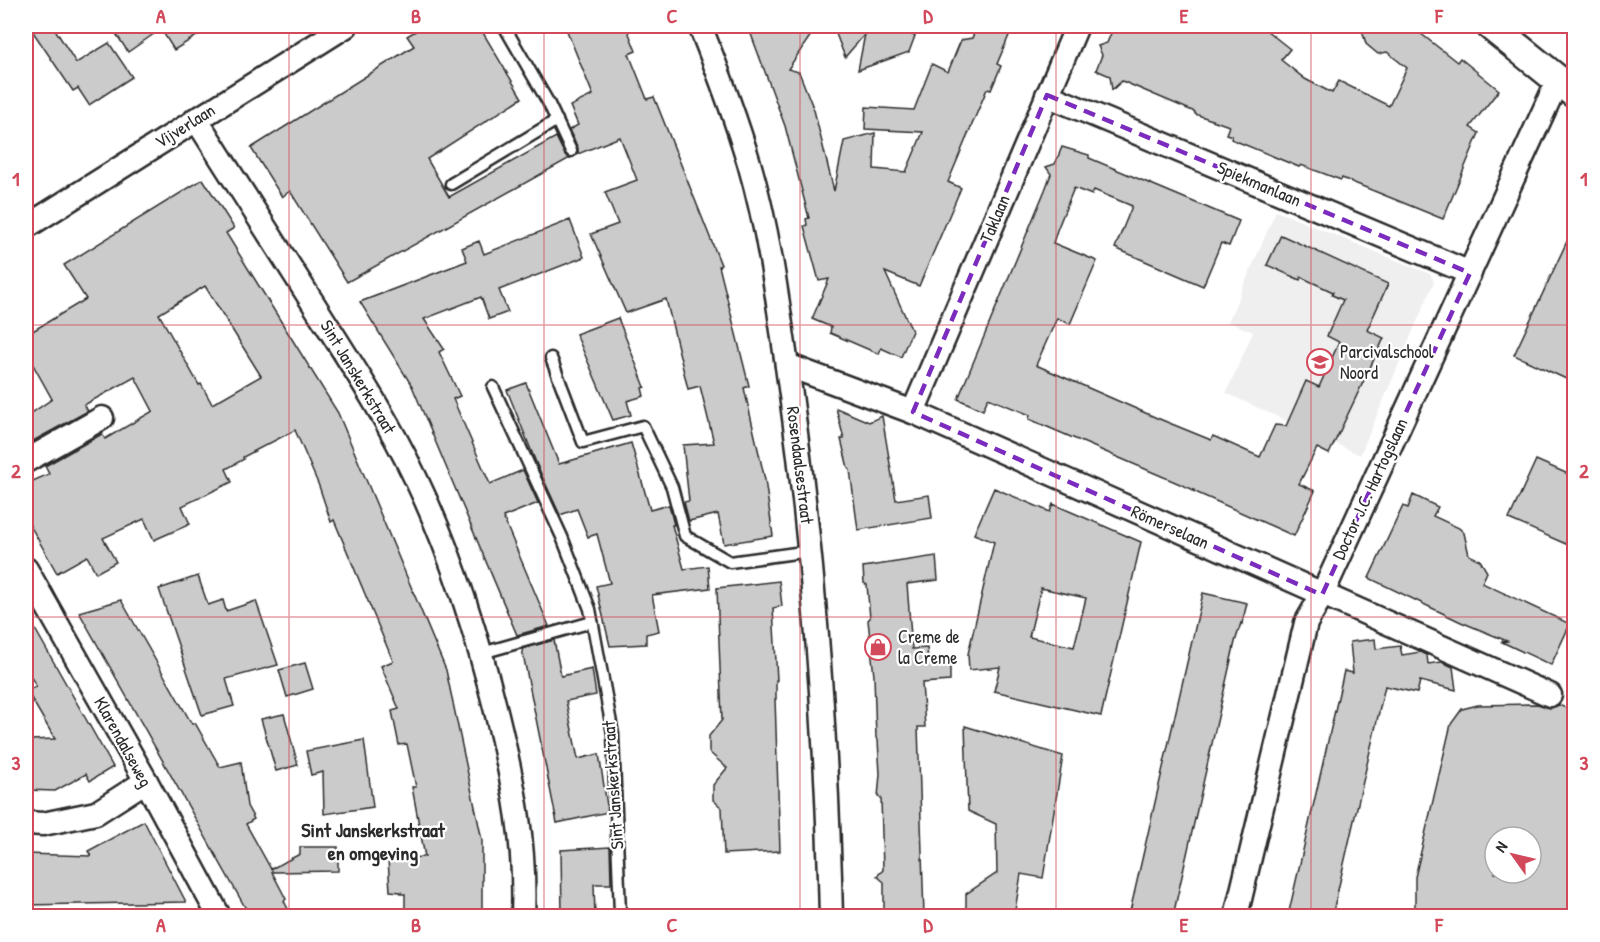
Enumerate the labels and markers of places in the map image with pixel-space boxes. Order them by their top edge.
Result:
place label: Parcivalschool Noord [1340,339,1434,385]
school or university icon: Parcivalschool Noord [1305,347,1335,377]
place label: Creme de la Creme [898,624,960,670]
shop icon: Creme de la Creme [863,632,893,662]

